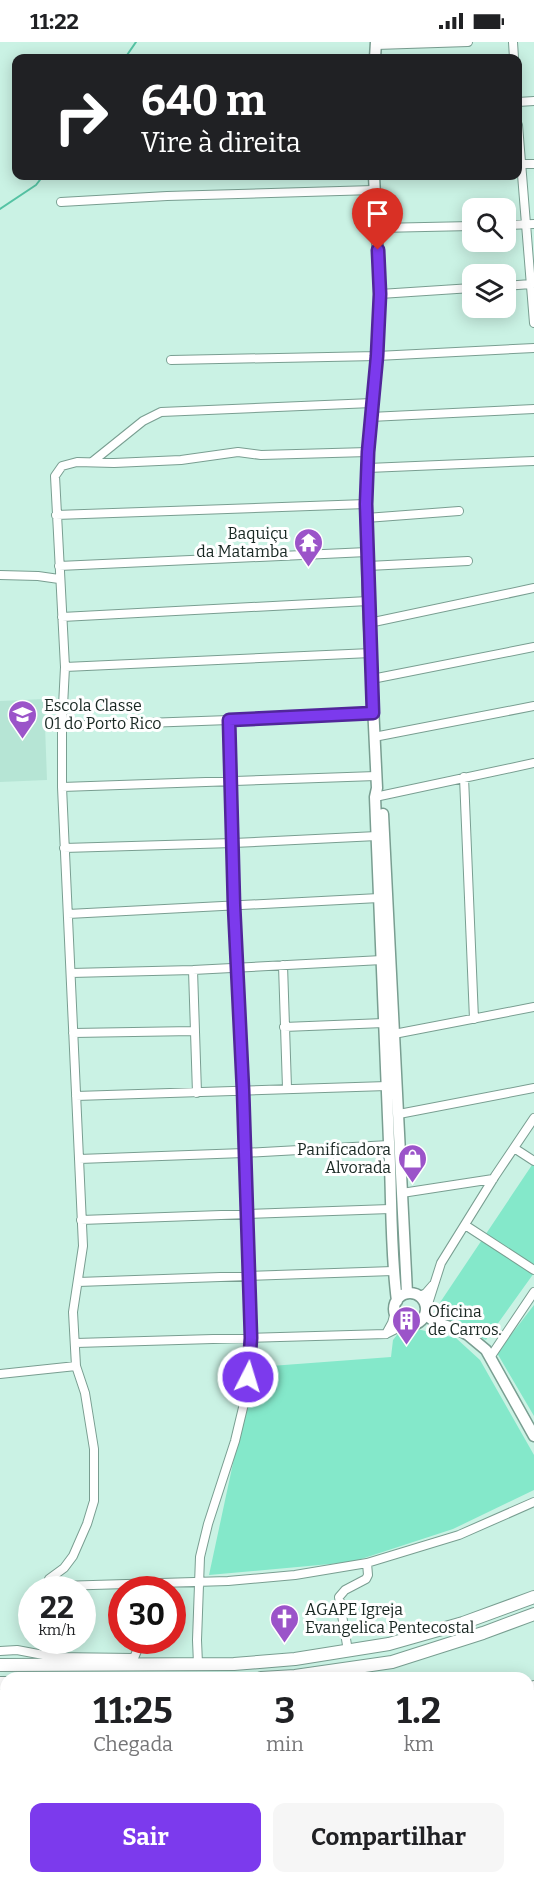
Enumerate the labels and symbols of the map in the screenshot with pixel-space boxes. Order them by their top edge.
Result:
pin [352,188,403,250]
place label: Baquiçu da Matamba [196,524,288,561]
temple icon: Baquiçu da Matamba [293,526,325,568]
place label: Escola Classe 01 do Porto Rico [44,696,162,733]
school or university icon: Escola Classe 01 do Porto Rico [7,698,39,740]
place label: Panificadora Alvorada [297,1140,391,1177]
shop icon: Panificadora Alvorada [396,1142,428,1184]
place label: Oficina de Carros. [428,1302,502,1339]
building icon: Oficina de Carros. [391,1304,423,1346]
position arrow [216,1345,280,1409]
speed limit sign: 30 [108,1576,186,1654]
place label: AGAPE Igreja Evangelica Pentecostal [305,1600,475,1637]
church icon: AGAPE Igreja Evangelica Pentecostal [268,1602,300,1644]

